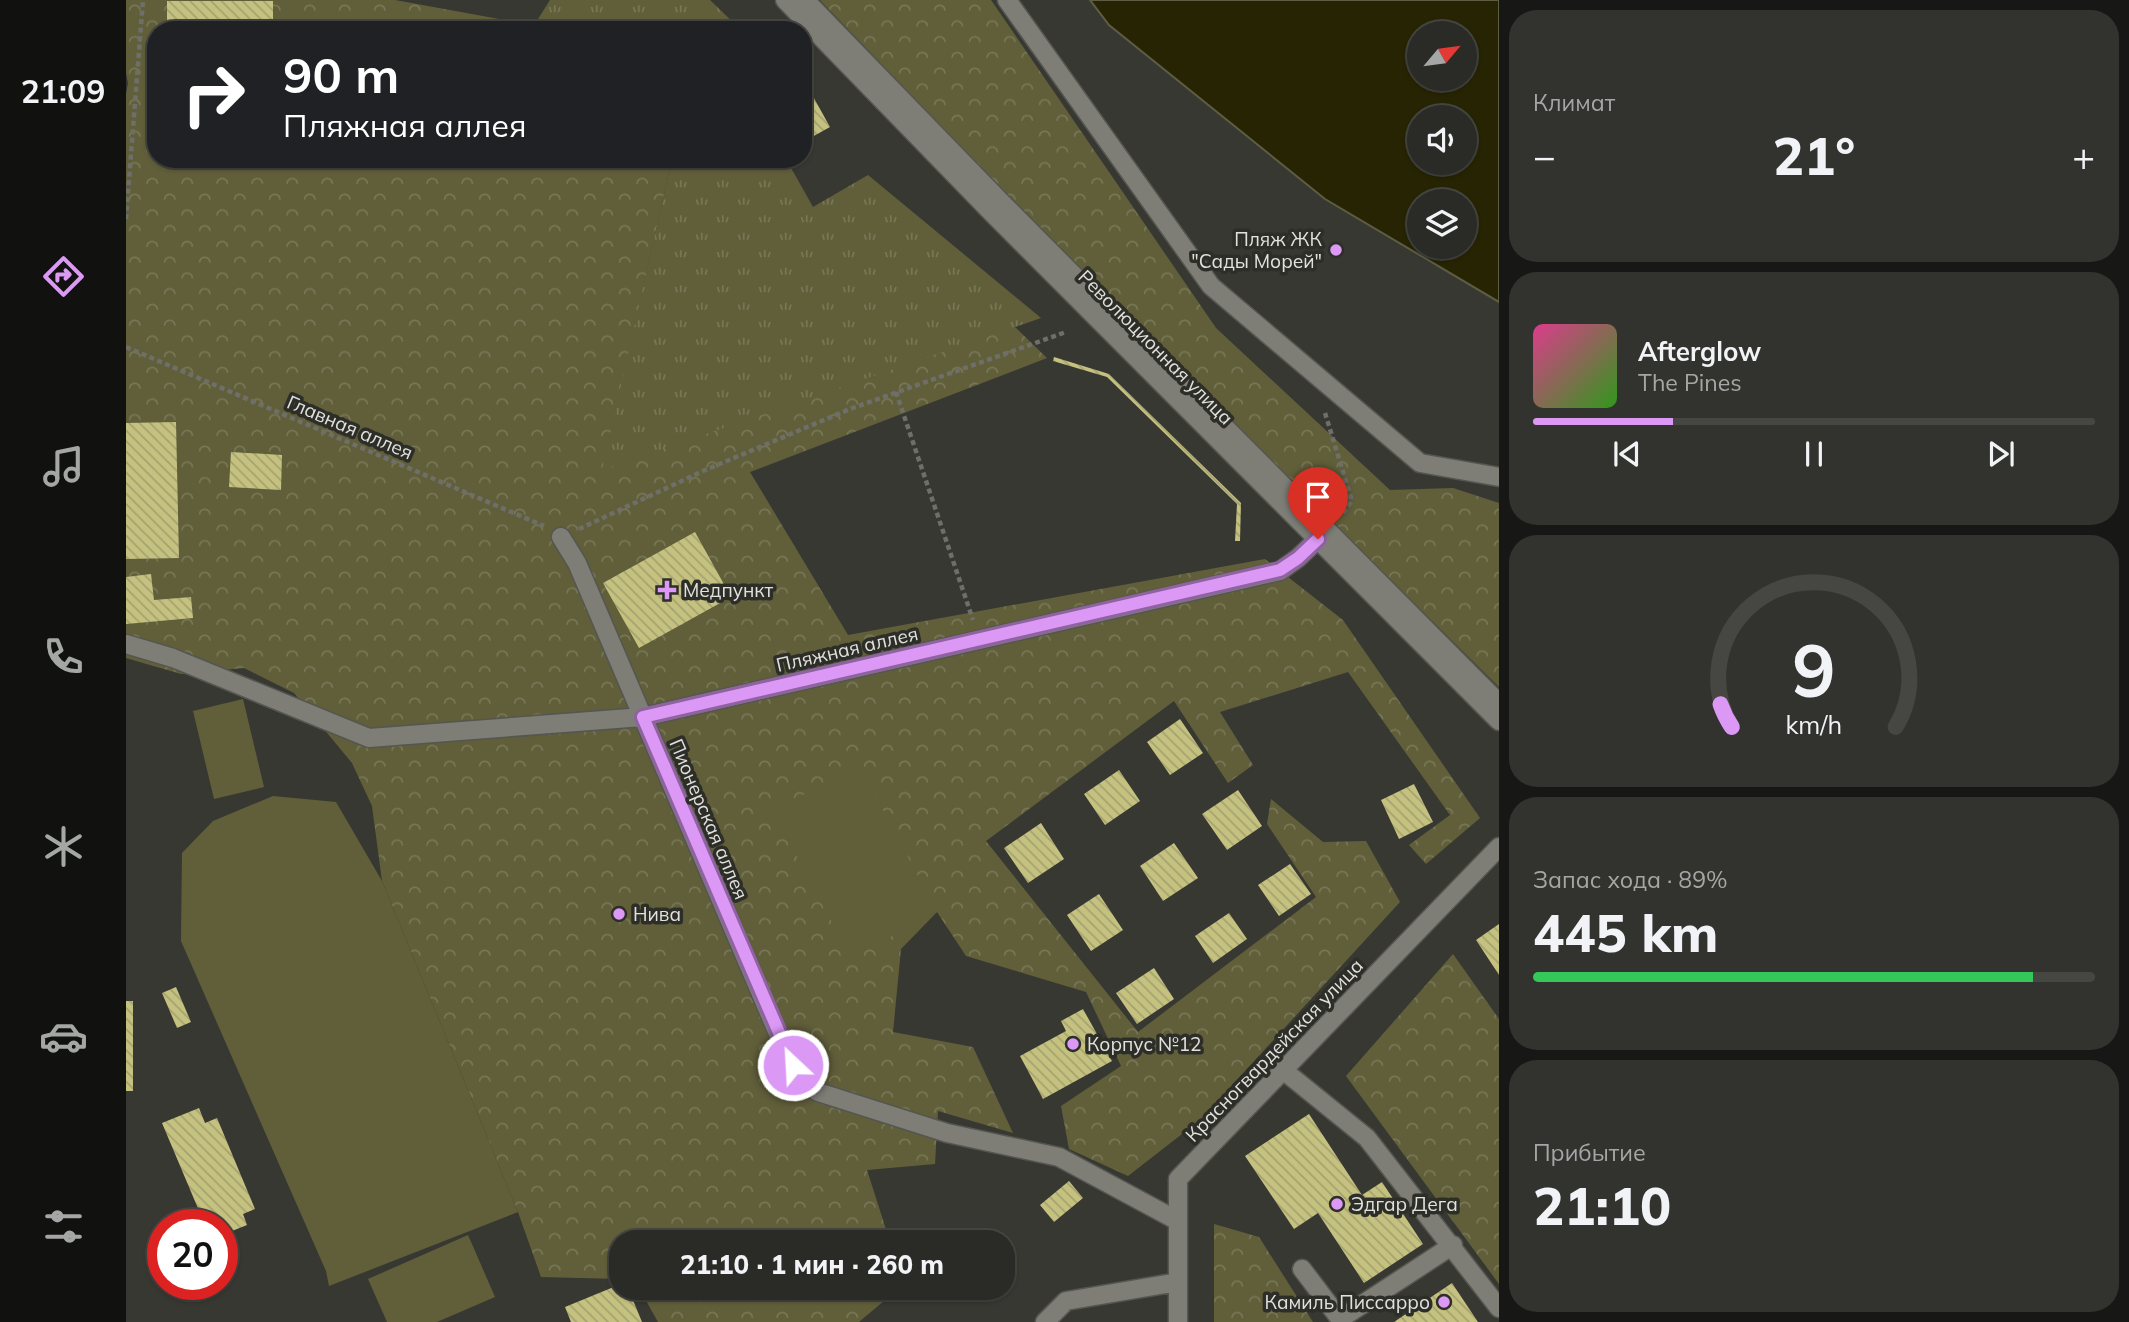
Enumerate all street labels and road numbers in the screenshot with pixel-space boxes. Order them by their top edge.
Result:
street label: Революционная улица [1074,265,1238,429]
street label: Главная аллея [283,390,417,464]
street label: Пляжная аллея [774,621,920,677]
street label: Пионерская аллея [664,735,754,903]
street label: Красногвардейская улица [1180,953,1368,1147]

